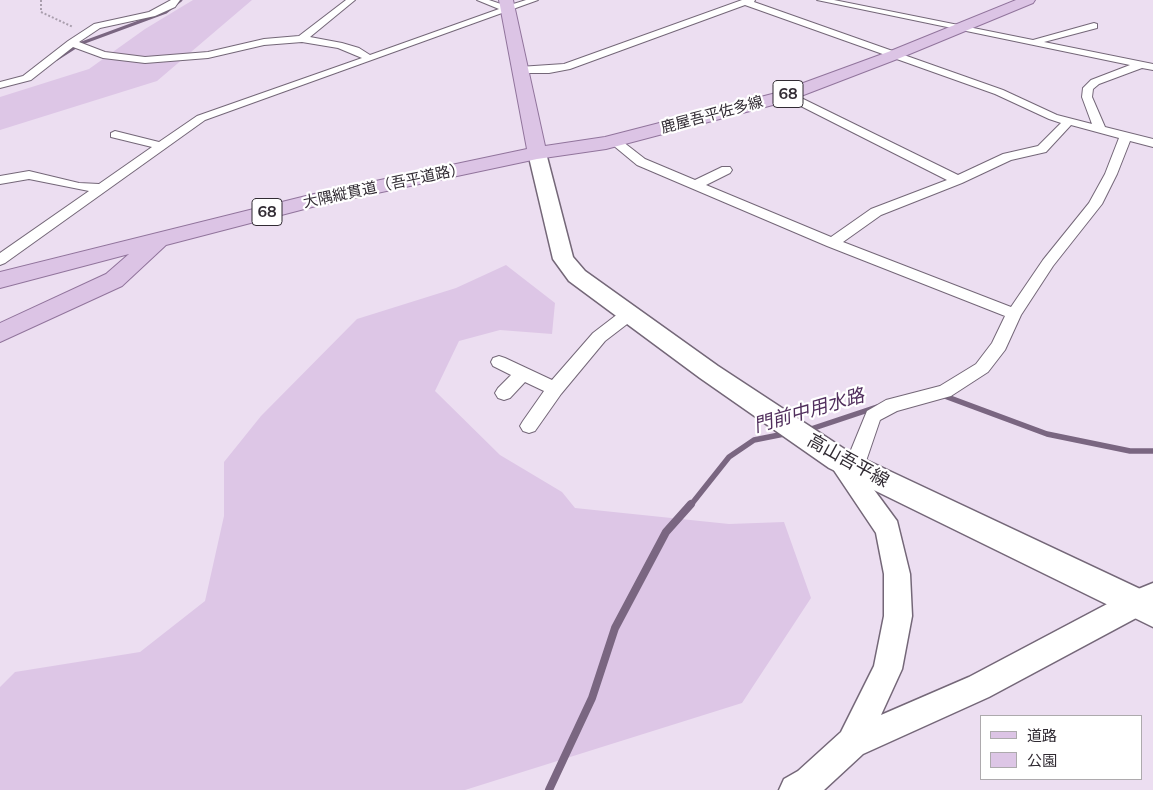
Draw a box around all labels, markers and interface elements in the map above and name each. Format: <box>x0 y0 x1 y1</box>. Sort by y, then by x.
road number: 68 <box>773 80 803 108</box>
street label: 鹿屋吾平佐多線 <box>659 93 765 137</box>
street label: 大隅縦貫道（吾平道路） <box>301 160 467 212</box>
road number: 68 <box>252 198 282 226</box>
water label: 門前中用水路 <box>751 384 867 438</box>
street label: 高山吾平線 <box>803 430 893 492</box>
legend <box>980 715 1143 780</box>
text: 道路 <box>1027 726 1057 745</box>
text: 公園 <box>1027 751 1057 770</box>

